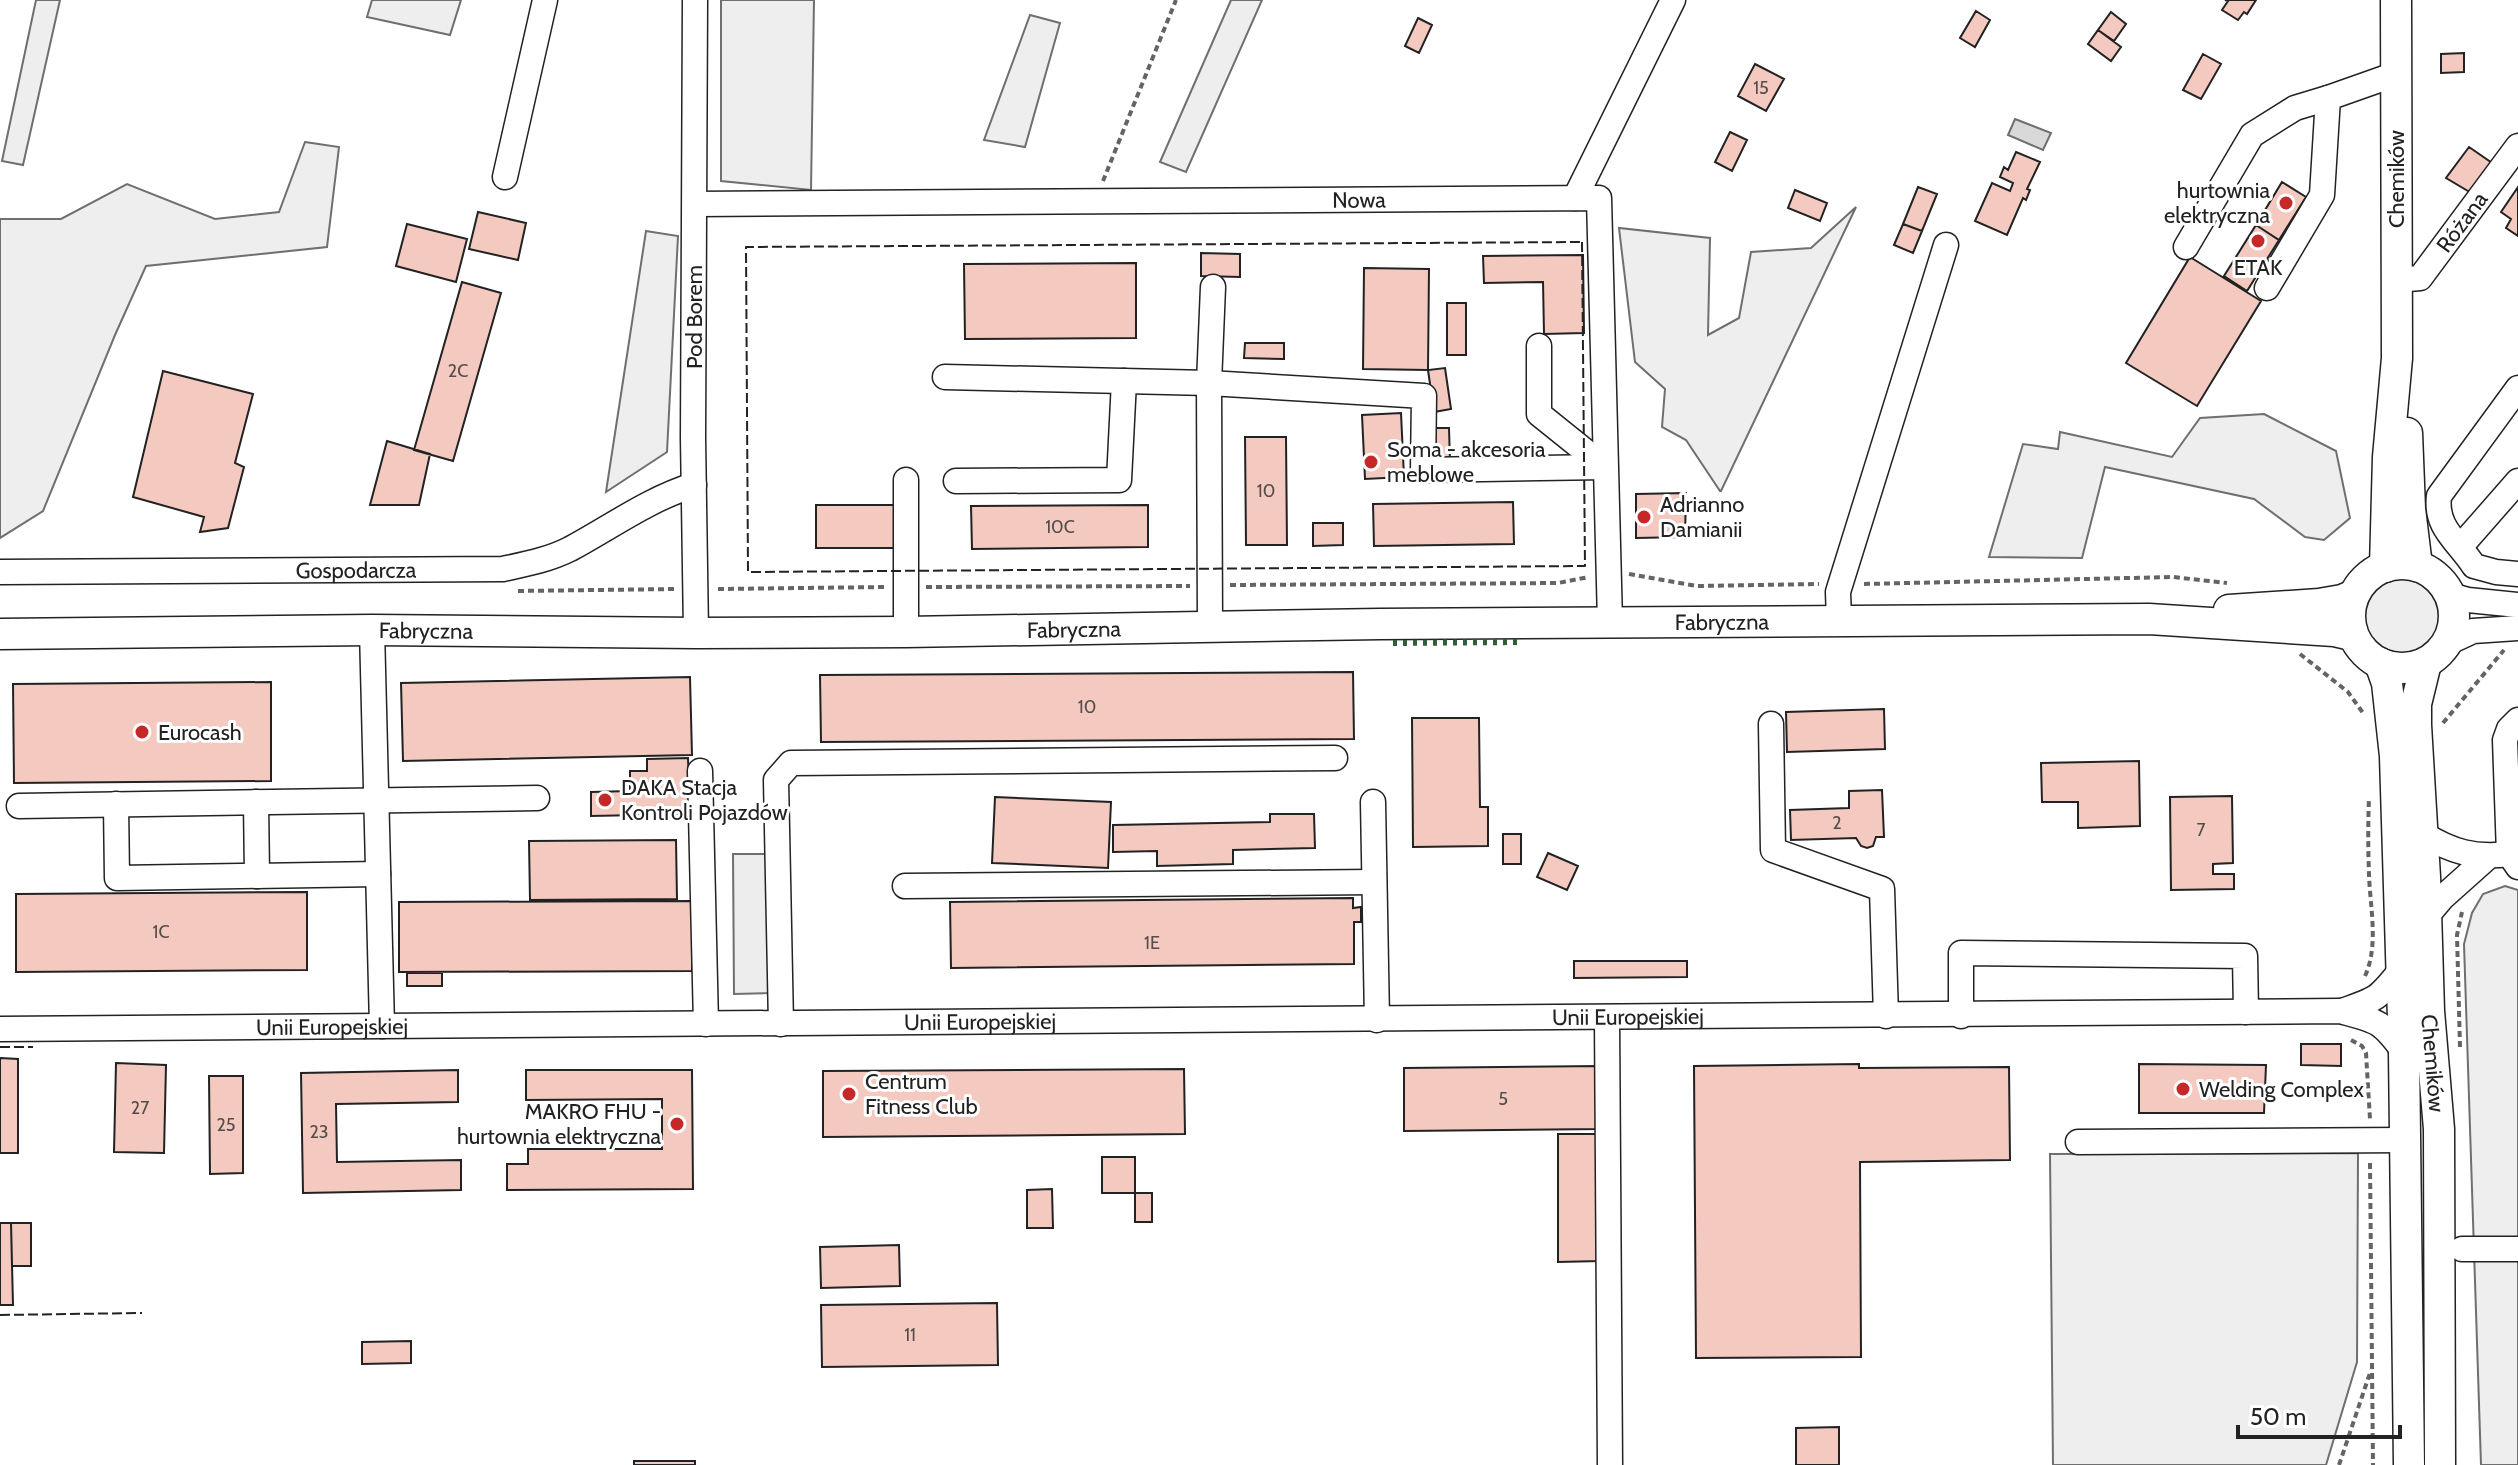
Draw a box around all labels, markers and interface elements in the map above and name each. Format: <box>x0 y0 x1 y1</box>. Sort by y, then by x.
house number: 15 <box>1753 77 1769 99</box>
street label: Chemików <box>2383 130 2410 228</box>
place label: hurtownia elektryczna <box>2164 177 2270 229</box>
street label: Nowa <box>1332 186 1386 213</box>
street label: Różana <box>2430 186 2493 258</box>
marker: hurtownia elektryczna <box>2277 194 2295 212</box>
marker: ETAK <box>2249 232 2267 250</box>
place label: ETAK <box>2234 254 2283 281</box>
street label: Pod Borem <box>681 265 708 369</box>
house number: 2C <box>448 360 468 382</box>
place label: Soma - akcesoria meblowe <box>1387 436 1546 488</box>
marker: Soma - akcesoria meblowe <box>1362 453 1380 471</box>
house number: 10 <box>1257 480 1275 502</box>
place label: Adrianno Damianii <box>1660 491 1744 543</box>
marker: Adrianno Damianii <box>1635 508 1653 526</box>
house number: 10C <box>1045 516 1075 538</box>
street label: Gospodarcza <box>296 556 417 584</box>
street label: Fabryczna <box>1675 608 1769 636</box>
street label: Fabryczna <box>1027 615 1122 643</box>
street label: Fabryczna <box>379 617 474 644</box>
house number: 10 <box>1078 696 1096 718</box>
place label: Eurocash <box>158 719 242 746</box>
marker: Eurocash <box>133 723 151 741</box>
place label: DAKA Stacja Kontroli Pojazdów <box>621 774 788 826</box>
marker: DAKA Stacja Kontroli Pojazdów <box>596 791 614 809</box>
house number: 2 <box>1832 812 1842 834</box>
house number: 7 <box>2196 819 2206 841</box>
house number: 1C <box>153 921 169 943</box>
house number: 1E <box>1144 932 1160 954</box>
street label: Unii Europejskiej <box>1552 1002 1704 1031</box>
street label: Unii Europejskiej <box>904 1007 1056 1036</box>
street label: Unii Europejskiej <box>256 1012 408 1041</box>
street label: Chemików <box>2416 1013 2451 1113</box>
place label: Centrum Fitness Club <box>865 1068 978 1120</box>
place label: Welding Complex <box>2199 1076 2365 1103</box>
marker: Welding Complex <box>2174 1080 2192 1098</box>
marker: Centrum Fitness Club <box>840 1085 858 1103</box>
house number: 5 <box>1498 1088 1508 1110</box>
house number: 27 <box>131 1097 149 1119</box>
place label: MAKRO FHU - hurtownia elektryczna <box>457 1098 661 1150</box>
house number: 25 <box>216 1114 236 1136</box>
marker: MAKRO FHU - hurtownia elektryczna <box>668 1115 686 1133</box>
house number: 23 <box>309 1121 329 1143</box>
house number: 11 <box>904 1324 916 1346</box>
scale bar <box>2238 1389 2400 1439</box>
text: 50 m <box>2250 1402 2306 1431</box>

